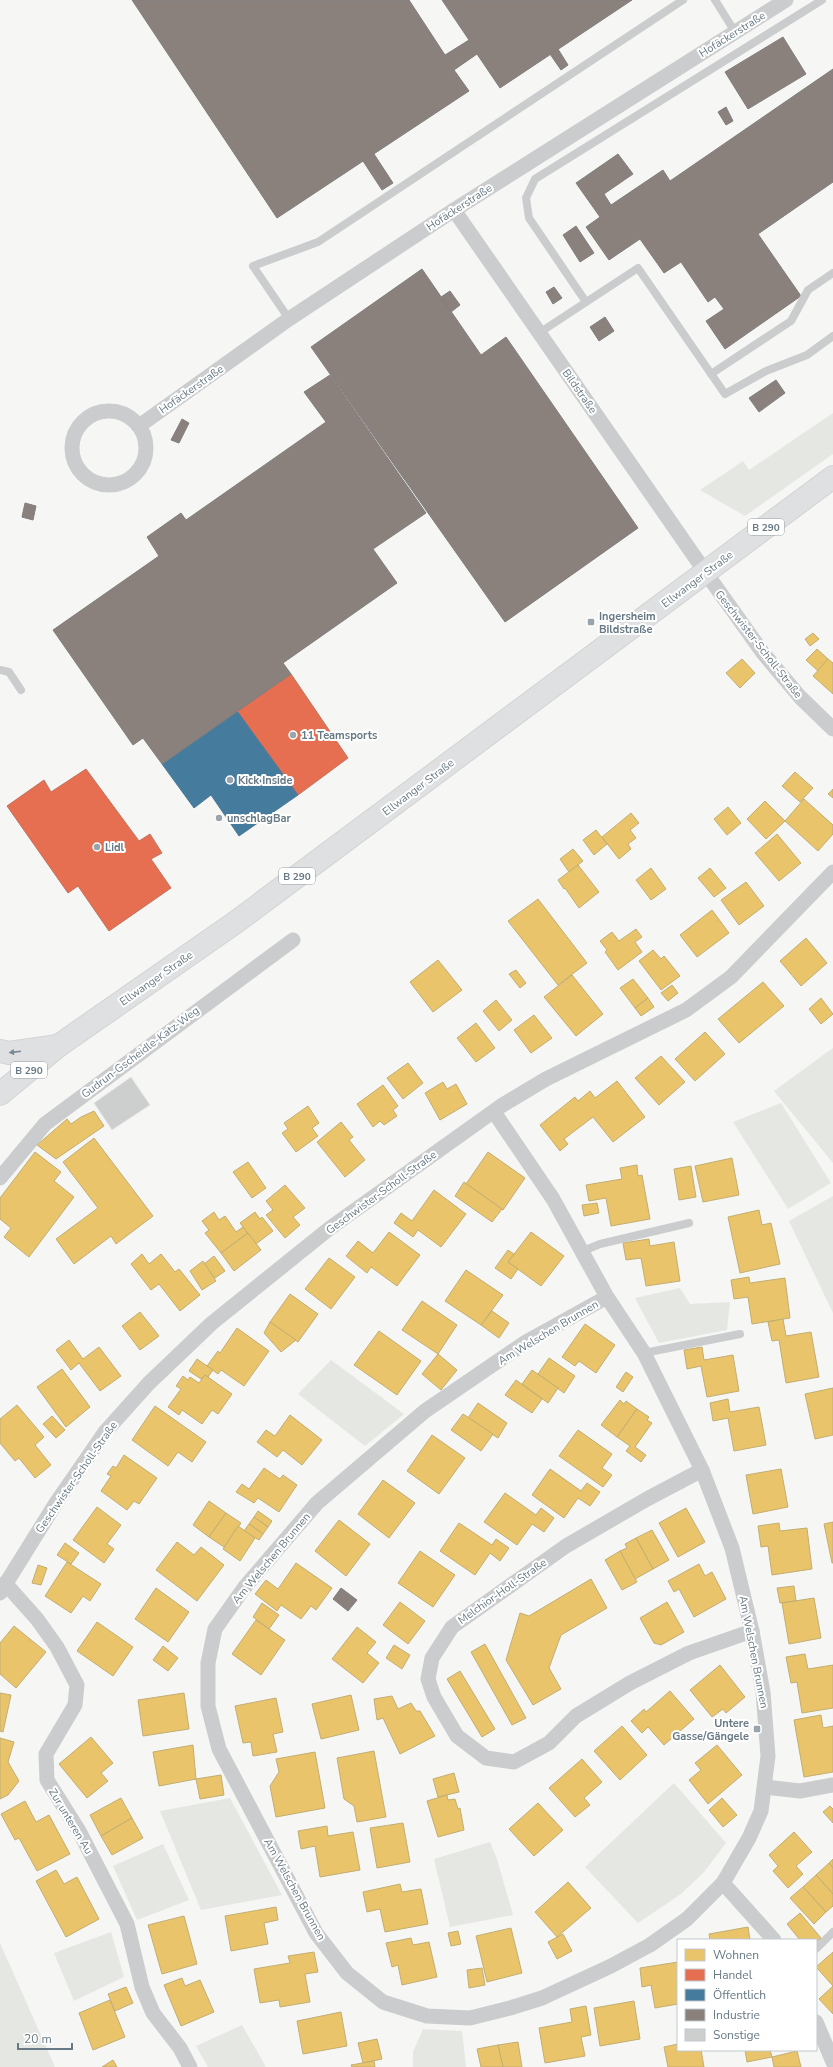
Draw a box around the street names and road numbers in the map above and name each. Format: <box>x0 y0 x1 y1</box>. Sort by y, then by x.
street label: Hofäckerstraße <box>696 8 768 61</box>
street label: Hofäckerstraße <box>424 180 495 234</box>
street label: Hofäckerstraße <box>156 362 227 417</box>
street label: Bildstraße <box>559 366 600 417</box>
road number: B 290 <box>748 519 784 535</box>
street label: Ellwanger Straße <box>658 547 736 611</box>
street label: Geschwister-Scholl-Straße <box>712 587 806 702</box>
street label: Ellwanger Straße <box>379 755 457 819</box>
road number: B 290 <box>279 868 315 884</box>
street label: Ellwanger Straße <box>117 948 196 1009</box>
street label: Gudrun-Gscheidle-Katz-Weg <box>78 1003 202 1102</box>
road number: B 290 <box>11 1062 47 1078</box>
street label: Geschwister-Scholl-Straße <box>323 1147 440 1238</box>
street label: Am Welschen Brunnen <box>495 1297 601 1368</box>
street label: Geschwister-Scholl-Straße <box>32 1418 121 1536</box>
street label: Am Welschen Brunnen <box>229 1510 314 1607</box>
street label: Melchior-Holl-Straße <box>455 1555 550 1628</box>
street label: Am Welschen Brunnen <box>735 1594 772 1710</box>
street label: Zur unteren Au <box>45 1786 96 1857</box>
street label: Am Welschen Brunnen <box>260 1836 329 1943</box>

